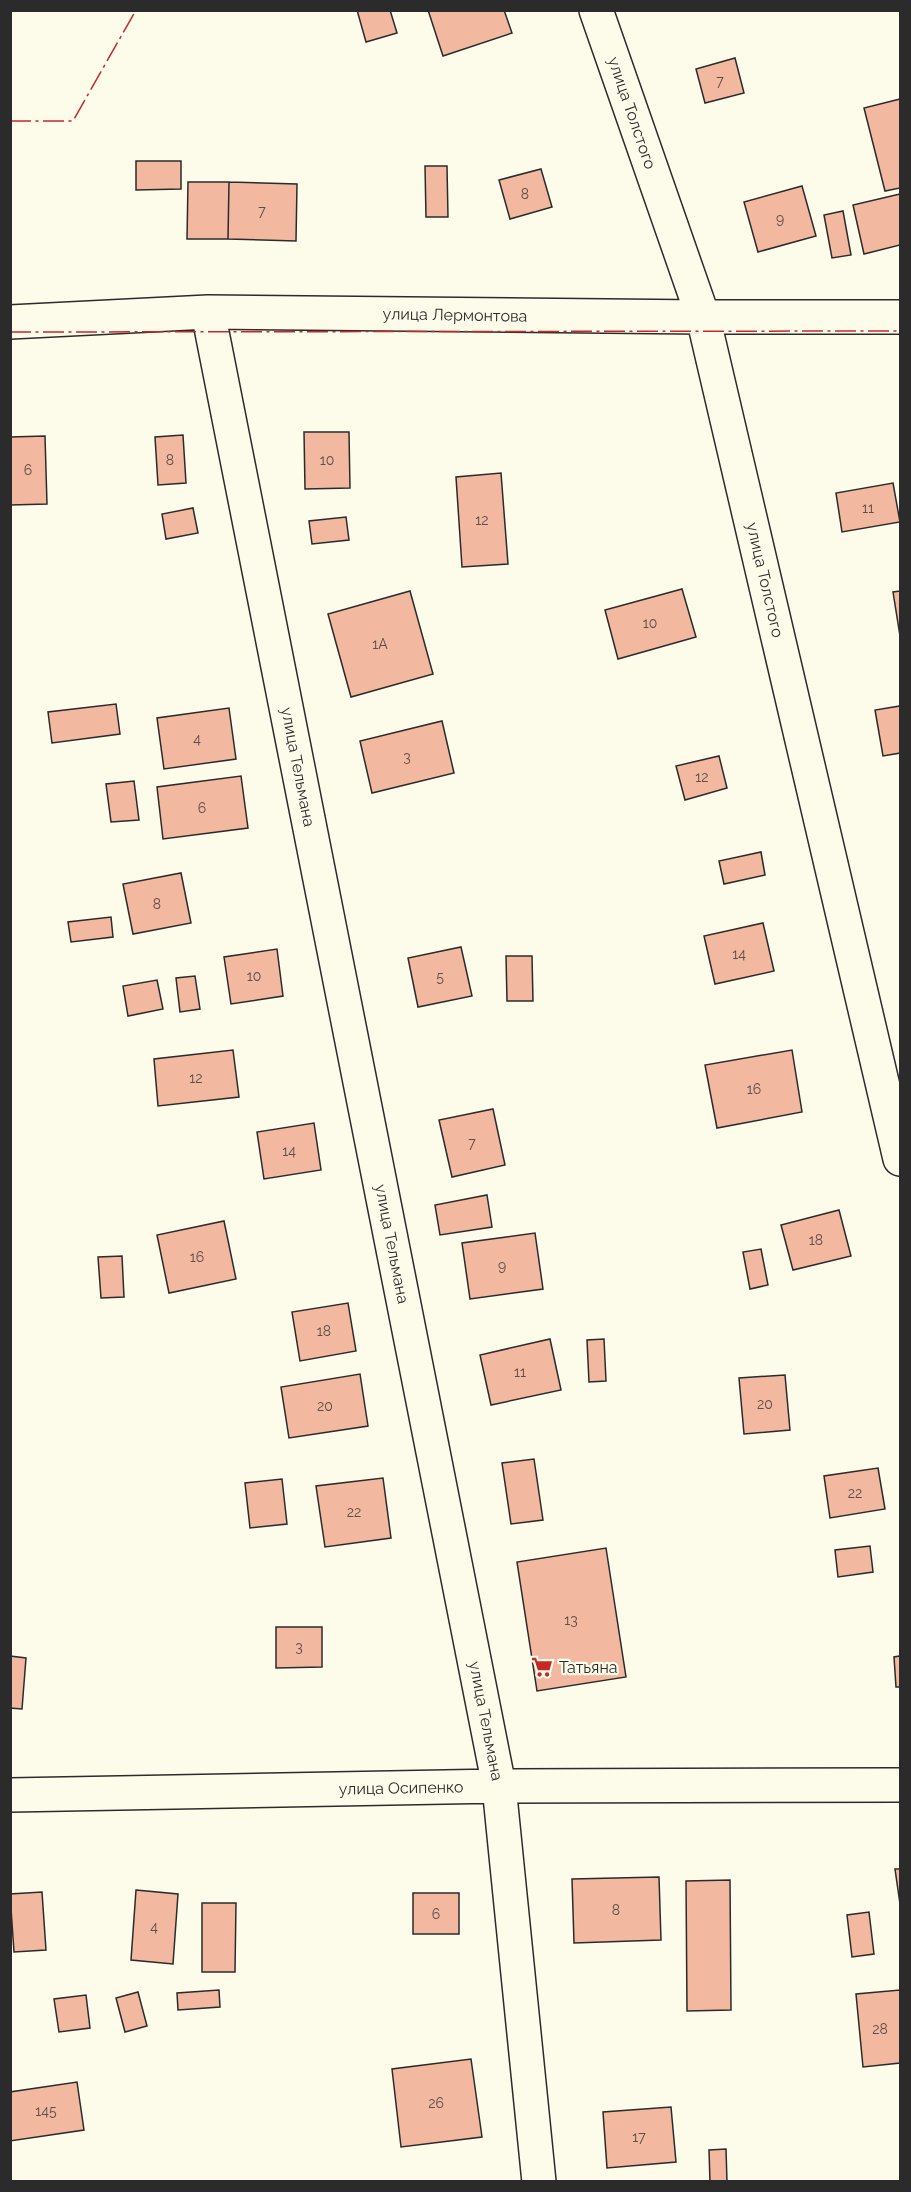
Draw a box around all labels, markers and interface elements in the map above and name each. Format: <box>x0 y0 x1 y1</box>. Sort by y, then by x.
street label: улица Толстого <box>604 54 660 172</box>
house number: 7 <box>716 73 724 89</box>
house number: 8 <box>521 186 529 202</box>
house number: 7 <box>258 203 266 219</box>
house number: 9 <box>776 211 784 227</box>
street label: улица Лермонтова <box>382 304 528 326</box>
house number: 8 <box>166 452 174 468</box>
house number: 10 <box>320 452 334 468</box>
house number: 6 <box>24 462 32 478</box>
house number: 11 <box>862 500 874 516</box>
house number: 12 <box>475 512 489 528</box>
street label: улица Толстого <box>743 521 787 639</box>
house number: 10 <box>643 615 657 631</box>
house number: 1А <box>372 636 388 652</box>
street label: улица Тельмана <box>277 706 319 828</box>
house number: 4 <box>193 731 201 747</box>
house number: 3 <box>403 749 411 765</box>
house number: 12 <box>695 769 709 785</box>
house number: 6 <box>198 800 206 816</box>
house number: 8 <box>153 896 161 912</box>
house number: 14 <box>732 946 746 962</box>
house number: 10 <box>247 968 261 984</box>
house number: 5 <box>436 969 444 985</box>
house number: 12 <box>189 1070 203 1086</box>
house number: 16 <box>747 1081 761 1097</box>
house number: 7 <box>468 1135 476 1151</box>
house number: 14 <box>282 1143 296 1159</box>
street label: улица Тельмана <box>371 1183 413 1305</box>
house number: 18 <box>809 1232 823 1248</box>
house number: 16 <box>190 1249 204 1265</box>
house number: 9 <box>498 1258 506 1274</box>
house number: 18 <box>317 1323 331 1339</box>
house number: 11 <box>514 1364 526 1380</box>
house number: 20 <box>757 1396 773 1412</box>
house number: 20 <box>317 1398 333 1414</box>
house number: 22 <box>848 1485 862 1501</box>
house number: 22 <box>347 1504 361 1520</box>
house number: 13 <box>564 1612 578 1628</box>
house number: 3 <box>295 1639 303 1655</box>
supermarket icon: Татьяна <box>530 1655 554 1679</box>
place label: Татьяна <box>559 1658 617 1677</box>
street label: улица Тельмана <box>465 1660 507 1782</box>
street label: улица Осипенко <box>338 1777 464 1799</box>
house number: 8 <box>612 1902 620 1918</box>
house number: 6 <box>432 1906 440 1922</box>
house number: 4 <box>150 1919 158 1935</box>
house number: 28 <box>872 2021 888 2037</box>
house number: 26 <box>428 2095 444 2111</box>
house number: 145 <box>35 2103 57 2119</box>
house number: 17 <box>632 2129 646 2145</box>

